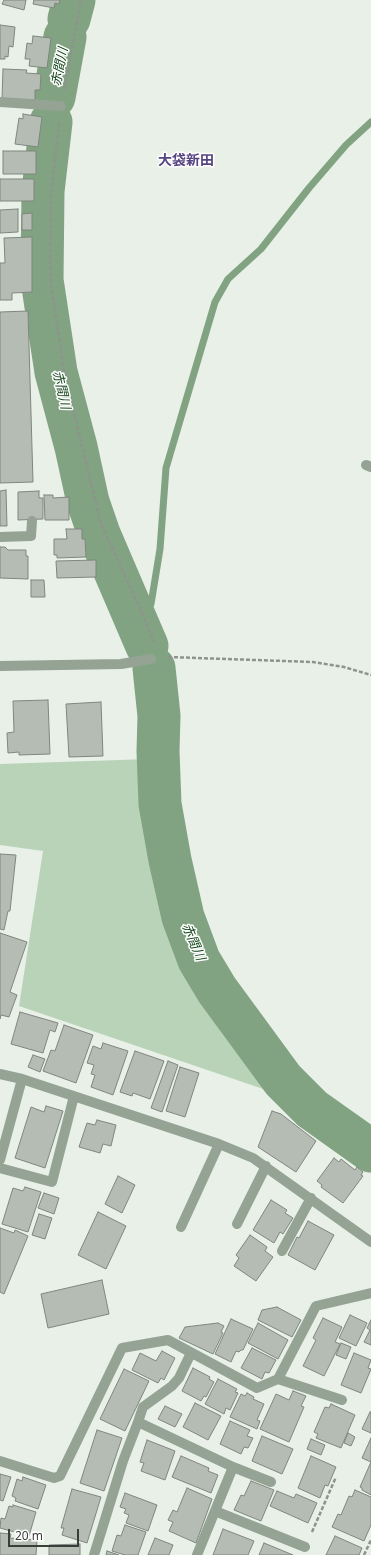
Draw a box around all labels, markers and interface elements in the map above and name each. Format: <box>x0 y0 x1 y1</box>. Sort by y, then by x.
water label: 赤間川 <box>49 46 71 88</box>
district label: 大袋新田 <box>158 153 214 169</box>
water label: 赤間川 <box>49 369 73 411</box>
water label: 赤間川 <box>178 921 208 963</box>
scale bar <box>10 1521 81 1547</box>
text: 20 m <box>15 1527 43 1544</box>

